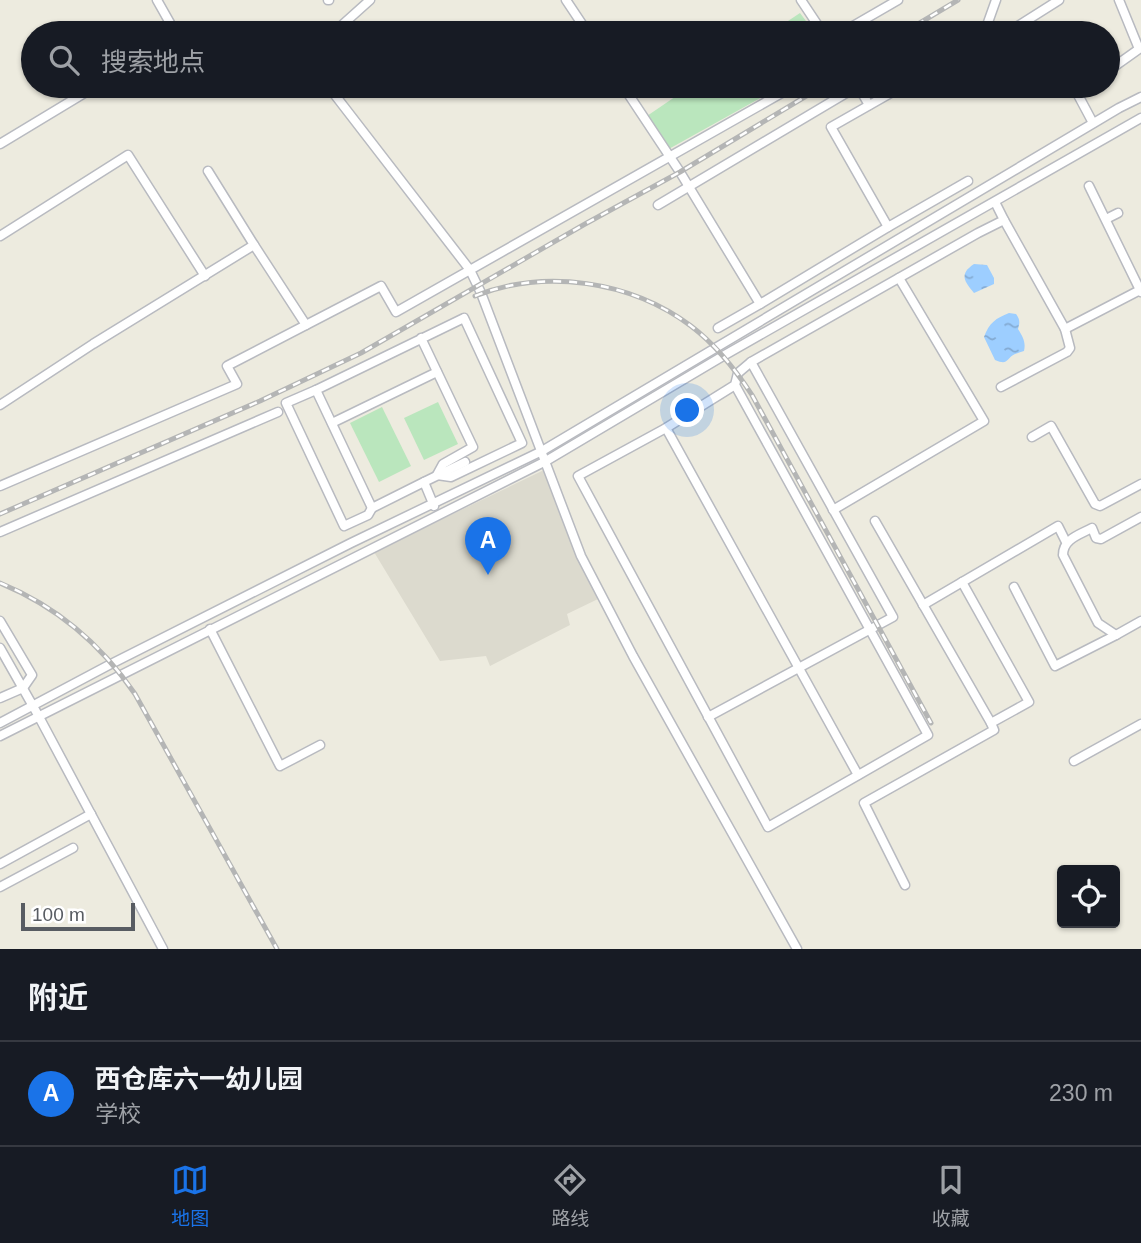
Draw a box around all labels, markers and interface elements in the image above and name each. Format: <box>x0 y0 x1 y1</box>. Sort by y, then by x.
search box <box>21 21 1120 98</box>
icon: search <box>45 41 83 79</box>
text: 搜索地点 <box>101 47 205 77</box>
your location <box>670 393 704 427</box>
pin: A <box>465 517 511 575</box>
map controls <box>1057 865 1120 928</box>
button: locate <box>1057 865 1120 928</box>
scale bar <box>21 900 135 932</box>
text: 100 m <box>32 904 85 925</box>
text: 附近 <box>28 981 88 1014</box>
text: 西仓库六一幼儿园 <box>95 1064 303 1094</box>
text: A <box>43 1080 59 1106</box>
text: 230 m <box>1049 1080 1113 1106</box>
text: 学校 <box>95 1101 141 1127</box>
tab: 地图 <box>171 1161 209 1230</box>
tab: 路线 <box>551 1161 590 1230</box>
tab: 收藏 <box>932 1161 970 1230</box>

